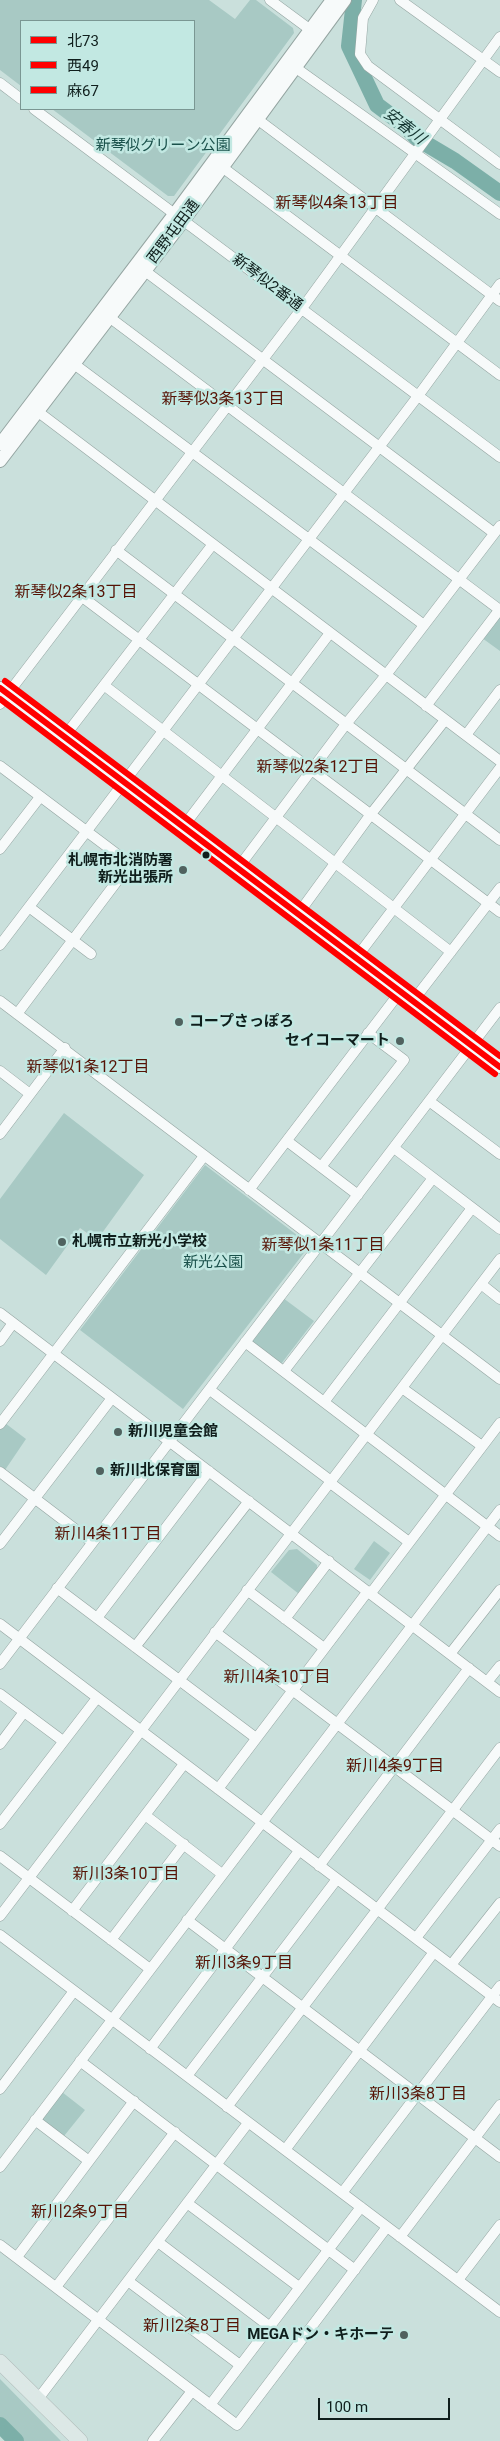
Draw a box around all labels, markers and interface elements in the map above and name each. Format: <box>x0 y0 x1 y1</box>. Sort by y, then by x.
legend <box>20 20 195 110</box>
text: 北73 <box>67 32 99 50</box>
text: 西49 <box>67 57 99 75</box>
text: 麻67 <box>67 82 99 100</box>
water label: 安春川 <box>379 105 429 149</box>
park label: 新琴似グリーン公園 <box>96 137 230 155</box>
district label: 新琴似4条13丁目 <box>276 194 398 214</box>
street label: 西野屯田通 <box>144 197 204 267</box>
street label: 新琴似2番通 <box>228 251 306 315</box>
district label: 新琴似3条13丁目 <box>162 390 284 410</box>
district label: 新琴似2条13丁目 <box>15 583 137 603</box>
district label: 新琴似2条12丁目 <box>257 758 379 778</box>
unlabelled marker <box>201 850 211 860</box>
place label: 札幌市北消防署 新光出張所 <box>68 852 173 887</box>
marker: 札幌市北消防署 新光出張所 <box>177 864 189 876</box>
place label: コープさっぽろ <box>189 1013 294 1031</box>
marker: コープさっぽろ <box>173 1016 185 1028</box>
place label: セイコーマート <box>285 1032 390 1050</box>
marker: セイコーマート <box>394 1035 406 1047</box>
district label: 新琴似1条12丁目 <box>27 1058 149 1078</box>
place label: 札幌市立新光小学校 <box>72 1233 207 1251</box>
marker: 札幌市立新光小学校 <box>56 1236 68 1248</box>
district label: 新琴似1条11丁目 <box>262 1236 384 1256</box>
park label: 新光公園 <box>183 1254 243 1272</box>
place label: 新川児童会館 <box>128 1423 218 1441</box>
marker: 新川児童会館 <box>112 1426 124 1438</box>
place label: 新川北保育園 <box>110 1462 200 1480</box>
marker: 新川北保育園 <box>94 1465 106 1477</box>
district label: 新川4条11丁目 <box>55 1525 161 1545</box>
district label: 新川4条10丁目 <box>224 1668 330 1688</box>
district label: 新川4条9丁目 <box>346 1757 444 1777</box>
district label: 新川3条10丁目 <box>73 1865 179 1885</box>
district label: 新川3条9丁目 <box>195 1954 293 1974</box>
district label: 新川3条8丁目 <box>369 2085 467 2105</box>
district label: 新川2条9丁目 <box>31 2203 129 2223</box>
district label: 新川2条8丁目 <box>143 2317 241 2337</box>
place label: MEGAドン・キホーテ <box>247 2326 394 2344</box>
marker: MEGAドン・キホーテ <box>398 2329 410 2341</box>
scale bar <box>320 2388 452 2420</box>
text: 100 m <box>326 2398 368 2416</box>

